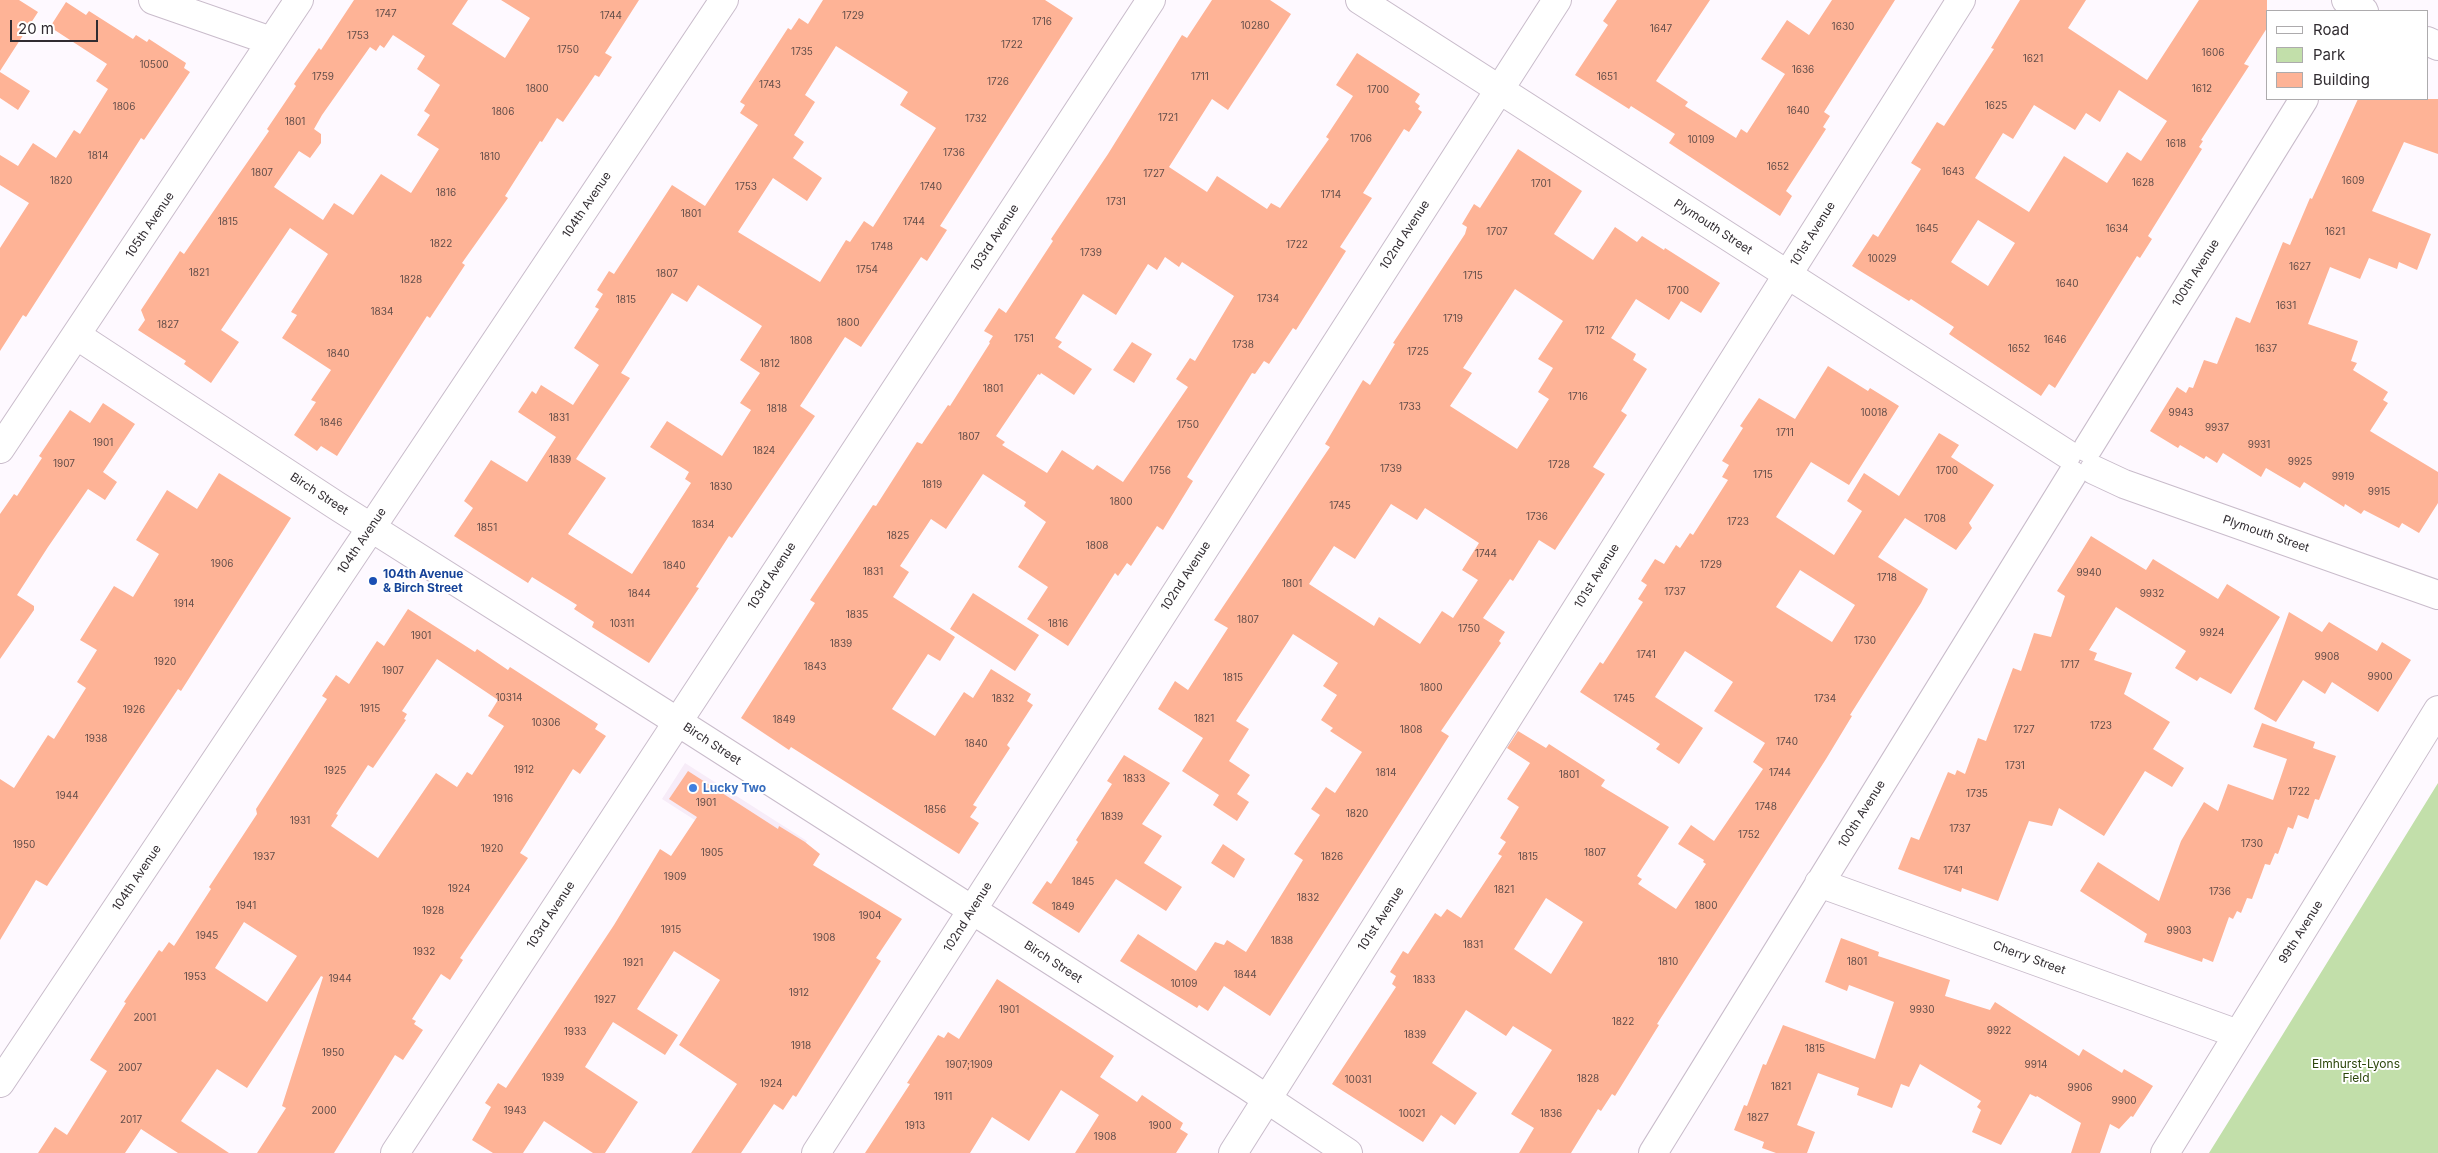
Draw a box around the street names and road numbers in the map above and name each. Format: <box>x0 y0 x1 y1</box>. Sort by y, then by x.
street label: 104th Avenue <box>560 169 614 241</box>
street label: 105th Avenue <box>123 189 177 261</box>
street label: Plymouth Street <box>1671 196 1755 258</box>
street label: 102nd Avenue <box>1377 198 1433 272</box>
street label: 101st Avenue <box>1788 199 1838 269</box>
street label: 103rd Avenue <box>968 202 1022 274</box>
street label: 100th Avenue <box>2170 237 2222 309</box>
street label: Birch Street <box>287 470 351 518</box>
street label: 104th Avenue <box>335 505 389 577</box>
street label: Plymouth Street <box>2221 512 2311 556</box>
street label: 102nd Avenue <box>1158 539 1214 613</box>
street label: 103rd Avenue <box>745 540 799 612</box>
street label: 101st Avenue <box>1572 541 1622 611</box>
street label: Birch Street <box>680 720 744 768</box>
street label: 100th Avenue <box>1836 778 1888 850</box>
street label: 104th Avenue <box>110 842 164 914</box>
street label: 103rd Avenue <box>524 879 578 951</box>
street label: 102nd Avenue <box>941 879 995 955</box>
street label: 101st Avenue <box>1355 884 1407 954</box>
street label: 99th Avenue <box>2276 898 2326 966</box>
street label: Birch Street <box>1021 938 1085 986</box>
street label: Cherry Street <box>1991 938 2067 978</box>

